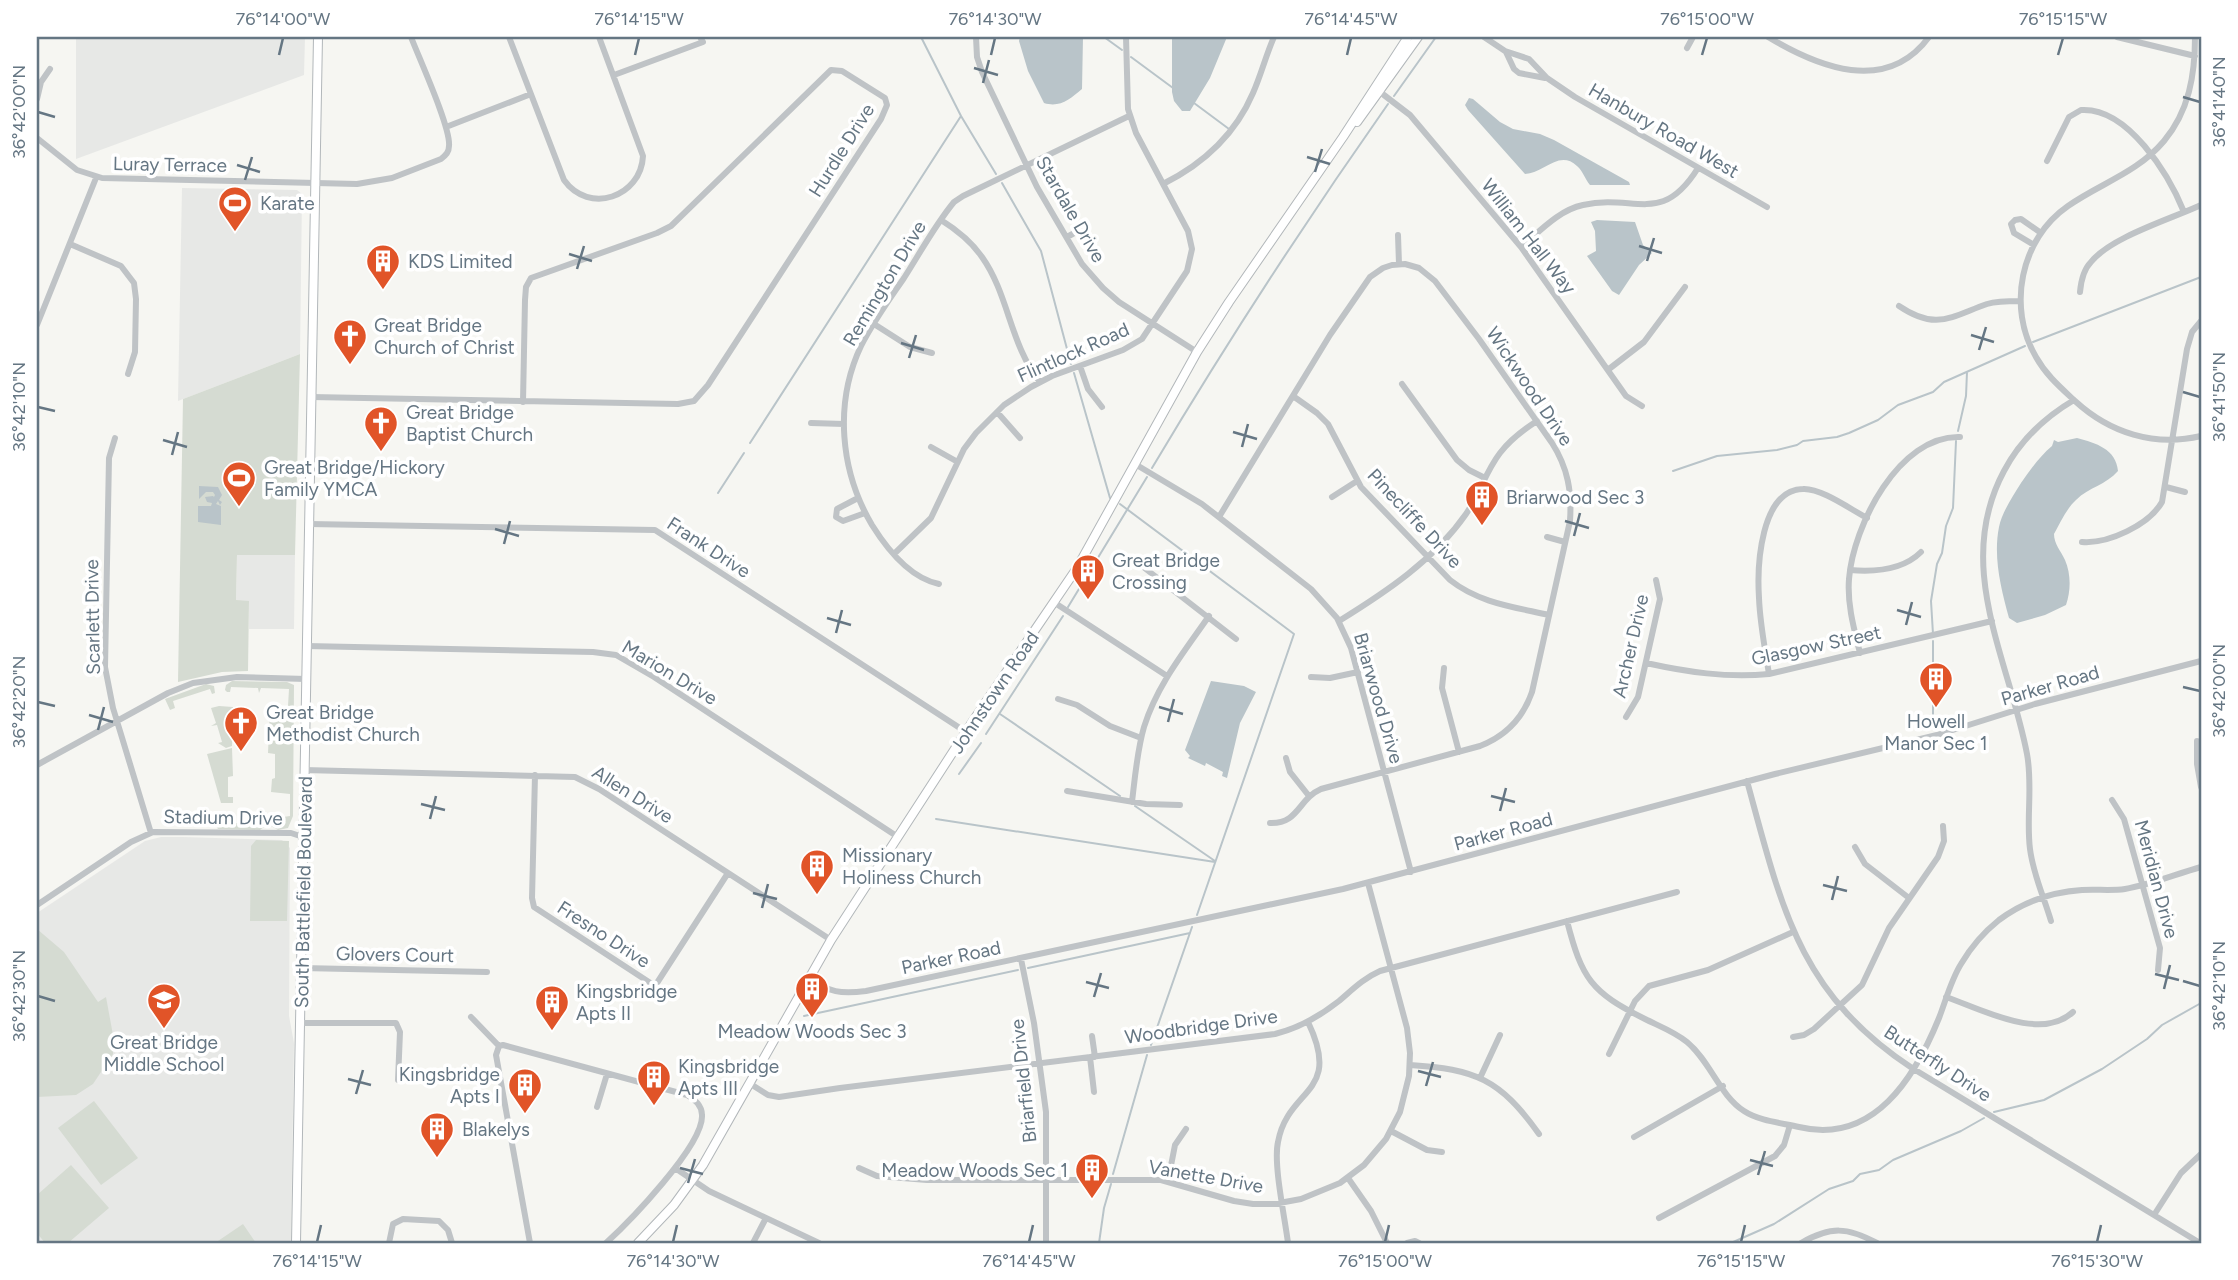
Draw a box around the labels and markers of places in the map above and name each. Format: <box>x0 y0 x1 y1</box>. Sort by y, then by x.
sports icon: Karate <box>216 184 254 233</box>
place label: Karate <box>260 192 315 215</box>
building icon: KDS Limited <box>364 242 402 291</box>
place label: KDS Limited <box>408 250 513 273</box>
place label: Great Bridge Church of Christ <box>374 314 515 359</box>
church icon: Great Bridge Church of Christ <box>331 317 369 366</box>
place label: Great Bridge Baptist Church <box>406 401 533 446</box>
church icon: Great Bridge Baptist Church <box>362 404 400 453</box>
place label: Great Bridge/Hickory Family YMCA <box>264 456 445 501</box>
sports icon: Great Bridge/Hickory Family YMCA <box>220 459 258 508</box>
building icon: Briarwood Sec 3 <box>1463 478 1501 527</box>
place label: Briarwood Sec 3 <box>1506 486 1644 509</box>
place label: Great Bridge Crossing <box>1112 549 1220 594</box>
building icon: Great Bridge Crossing <box>1069 552 1107 601</box>
building icon: Howell Manor Sec 1 <box>1917 660 1955 709</box>
place label: Great Bridge Methodist Church <box>266 701 420 746</box>
church icon: Great Bridge Methodist Church <box>222 704 260 753</box>
place label: Howell Manor Sec 1 <box>1884 710 1988 755</box>
place label: Missionary Holiness Church <box>842 844 981 889</box>
building icon: Missionary Holiness Church <box>798 847 836 896</box>
building icon: Meadow Woods Sec 3 <box>793 970 831 1019</box>
place label: Kingsbridge Apts II <box>576 980 677 1025</box>
school or university icon: Great Bridge Middle School <box>145 981 183 1030</box>
building icon: Kingsbridge Apts II <box>533 983 571 1032</box>
place label: Meadow Woods Sec 3 <box>717 1020 907 1043</box>
place label: Great Bridge Middle School <box>104 1031 224 1076</box>
place label: Kingsbridge Apts III <box>678 1055 779 1100</box>
building icon: Kingsbridge Apts III <box>635 1058 673 1107</box>
place label: Kingsbridge Apts I <box>399 1063 500 1108</box>
building icon: Kingsbridge Apts I <box>506 1066 544 1115</box>
building icon: Blakelys <box>418 1110 456 1159</box>
place label: Blakelys <box>462 1118 530 1141</box>
building icon: Meadow Woods Sec 1 <box>1073 1151 1111 1200</box>
place label: Meadow Woods Sec 1 <box>881 1159 1068 1182</box>

